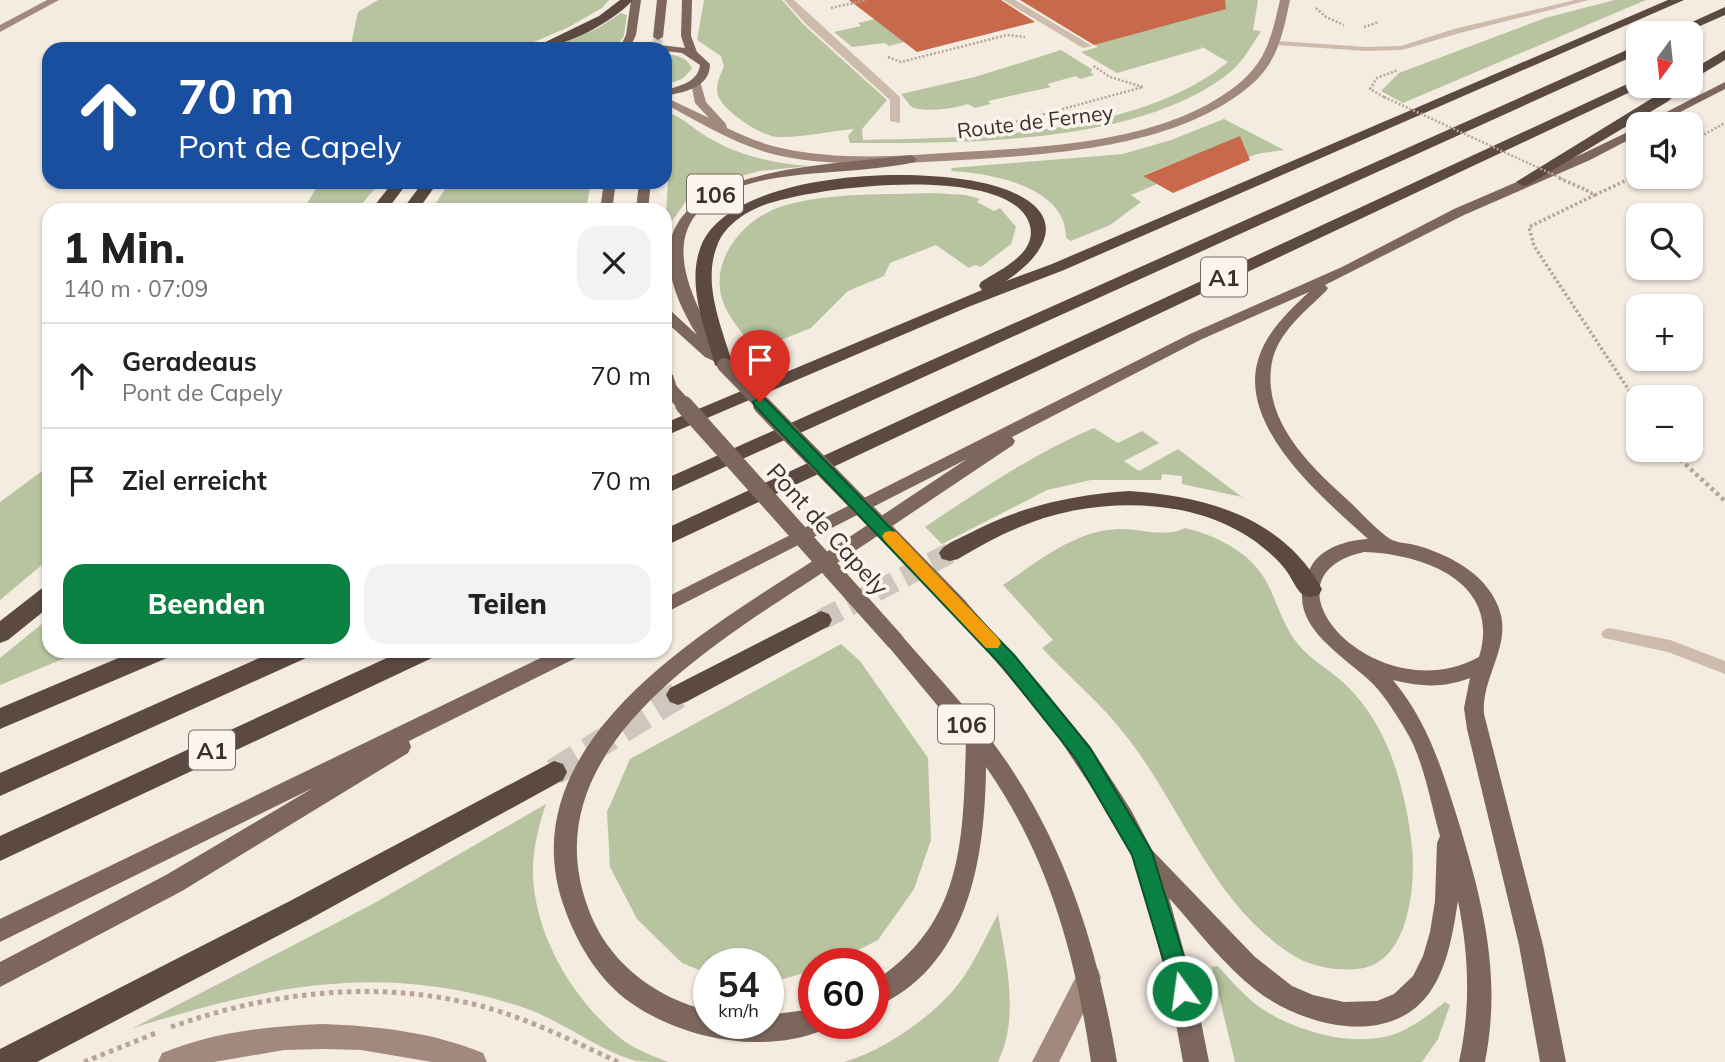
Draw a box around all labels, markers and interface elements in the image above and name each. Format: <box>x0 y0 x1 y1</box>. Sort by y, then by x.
north arrow <box>1626 21 1703 98</box>
map controls <box>1626 21 1703 462</box>
text: 70 m <box>178 65 294 126</box>
icon: ahead <box>63 70 154 161</box>
street label: Route de Ferney <box>955 99 1115 143</box>
button: sound <box>1626 112 1703 189</box>
text: Pont de Capely <box>178 126 401 166</box>
road number: 106 <box>687 174 743 214</box>
button: search <box>1626 203 1703 280</box>
text: 1 Min. <box>63 221 185 274</box>
button: close <box>577 226 651 300</box>
road number: A1 <box>1201 258 1247 296</box>
text: 140 m · 07:09 <box>63 274 208 303</box>
button: + <box>1626 294 1703 371</box>
pin <box>730 330 790 402</box>
icon: arrive <box>741 341 779 379</box>
text: Geradeaus <box>122 345 257 378</box>
icon: ahead <box>63 357 101 395</box>
text: 70 m <box>590 359 651 392</box>
text: Pont de Capely <box>122 378 283 407</box>
button: − <box>1626 385 1703 462</box>
street label: Pont de Capely <box>761 457 895 601</box>
icon: arrive <box>63 462 101 500</box>
text: Ziel erreicht <box>122 464 267 497</box>
text: 70 m <box>590 464 651 497</box>
button: Beenden <box>63 564 350 644</box>
button: Teilen <box>364 564 651 644</box>
road number: 106 <box>938 704 994 744</box>
road number: A1 <box>189 730 235 770</box>
speed limit sign: 60 <box>798 948 889 1039</box>
position arrow <box>1145 954 1219 1028</box>
text: 54 <box>717 962 760 1006</box>
text: km/h <box>718 999 759 1022</box>

